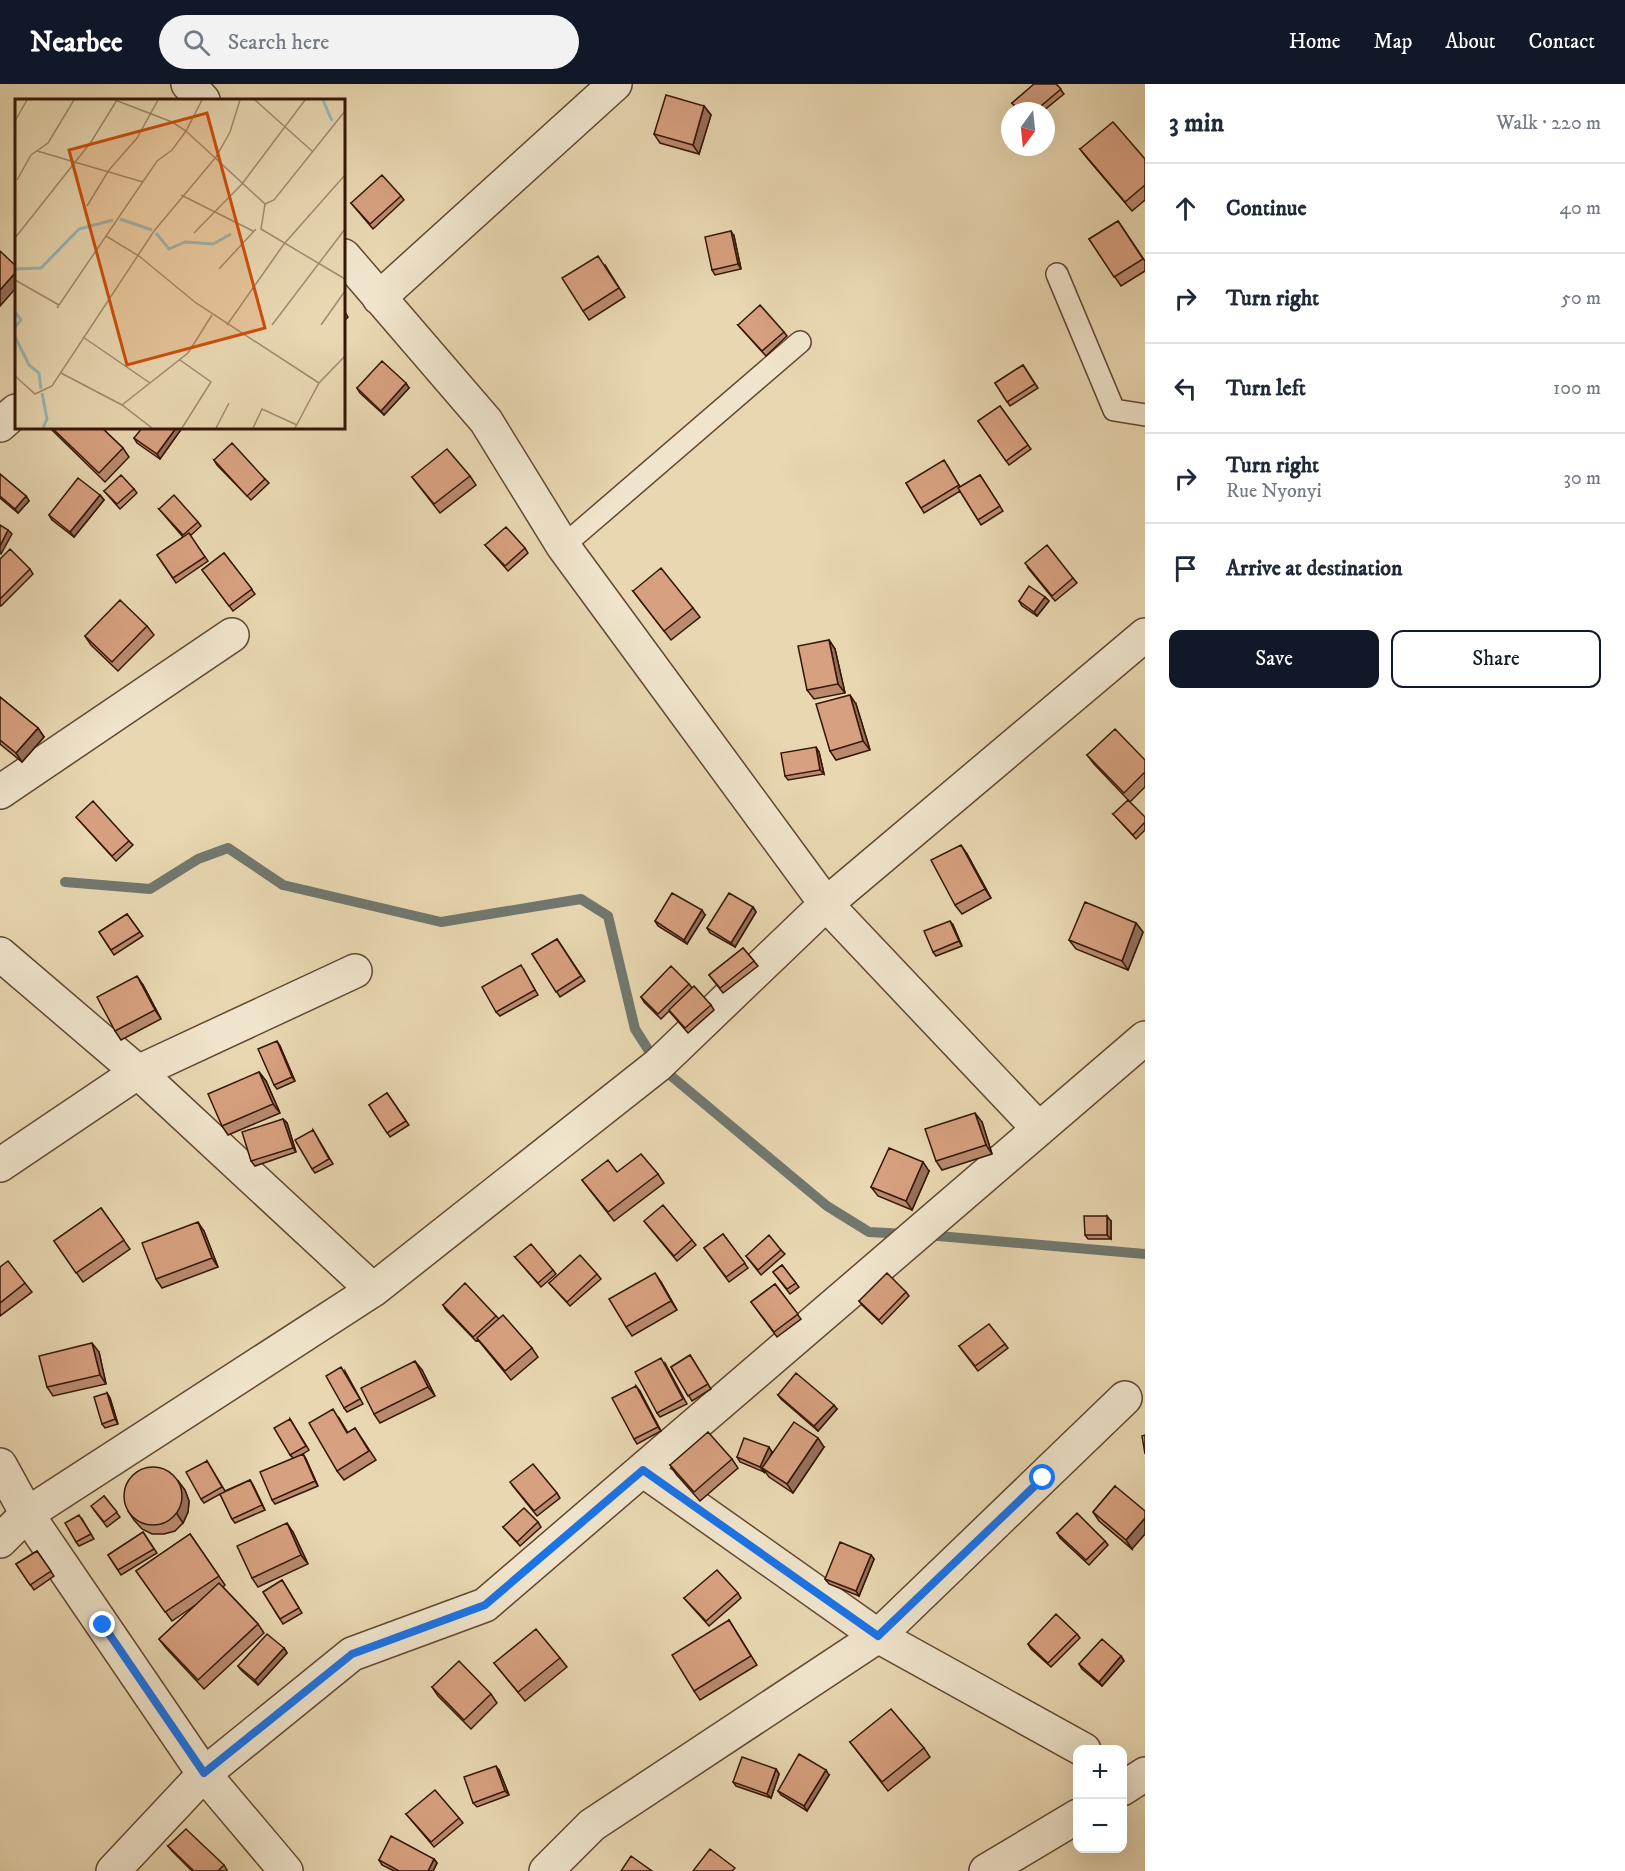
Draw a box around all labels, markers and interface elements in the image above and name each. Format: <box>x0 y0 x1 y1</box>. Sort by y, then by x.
search box <box>159 15 579 69</box>
text: Nearbee <box>30 25 123 60</box>
icon: search <box>180 26 213 59</box>
text: Search here <box>228 29 329 56</box>
text: Home <box>1289 29 1341 55</box>
text: Map <box>1374 29 1412 55</box>
text: About <box>1445 29 1496 55</box>
text: Contact <box>1529 29 1595 55</box>
inset map <box>15 99 345 429</box>
north arrow <box>1001 102 1055 156</box>
text: 3 min <box>1169 107 1224 140</box>
text: Walk · 220 m <box>1496 111 1601 136</box>
icon: ahead <box>1169 192 1202 225</box>
text: Continue <box>1226 195 1307 222</box>
text: 40 m <box>1559 196 1601 221</box>
icon: right <box>1169 282 1202 315</box>
text: Turn right <box>1226 285 1319 312</box>
text: 50 m <box>1561 286 1601 311</box>
icon: left <box>1169 372 1202 405</box>
text: Turn left <box>1226 375 1306 402</box>
text: 100 m <box>1553 376 1601 401</box>
text: Turn right <box>1226 452 1319 479</box>
icon: right <box>1169 462 1202 495</box>
text: 30 m <box>1563 466 1601 491</box>
text: Rue Nyonyi <box>1226 479 1322 504</box>
icon: arrive <box>1169 552 1202 585</box>
text: Arrive at destination <box>1226 555 1403 582</box>
button: Save <box>1169 630 1379 688</box>
button: Share <box>1391 630 1601 688</box>
route start <box>1029 1464 1055 1490</box>
route end <box>89 1611 115 1637</box>
map controls <box>1073 1745 1127 1853</box>
button: + <box>1073 1745 1127 1799</box>
button: − <box>1073 1799 1127 1853</box>

